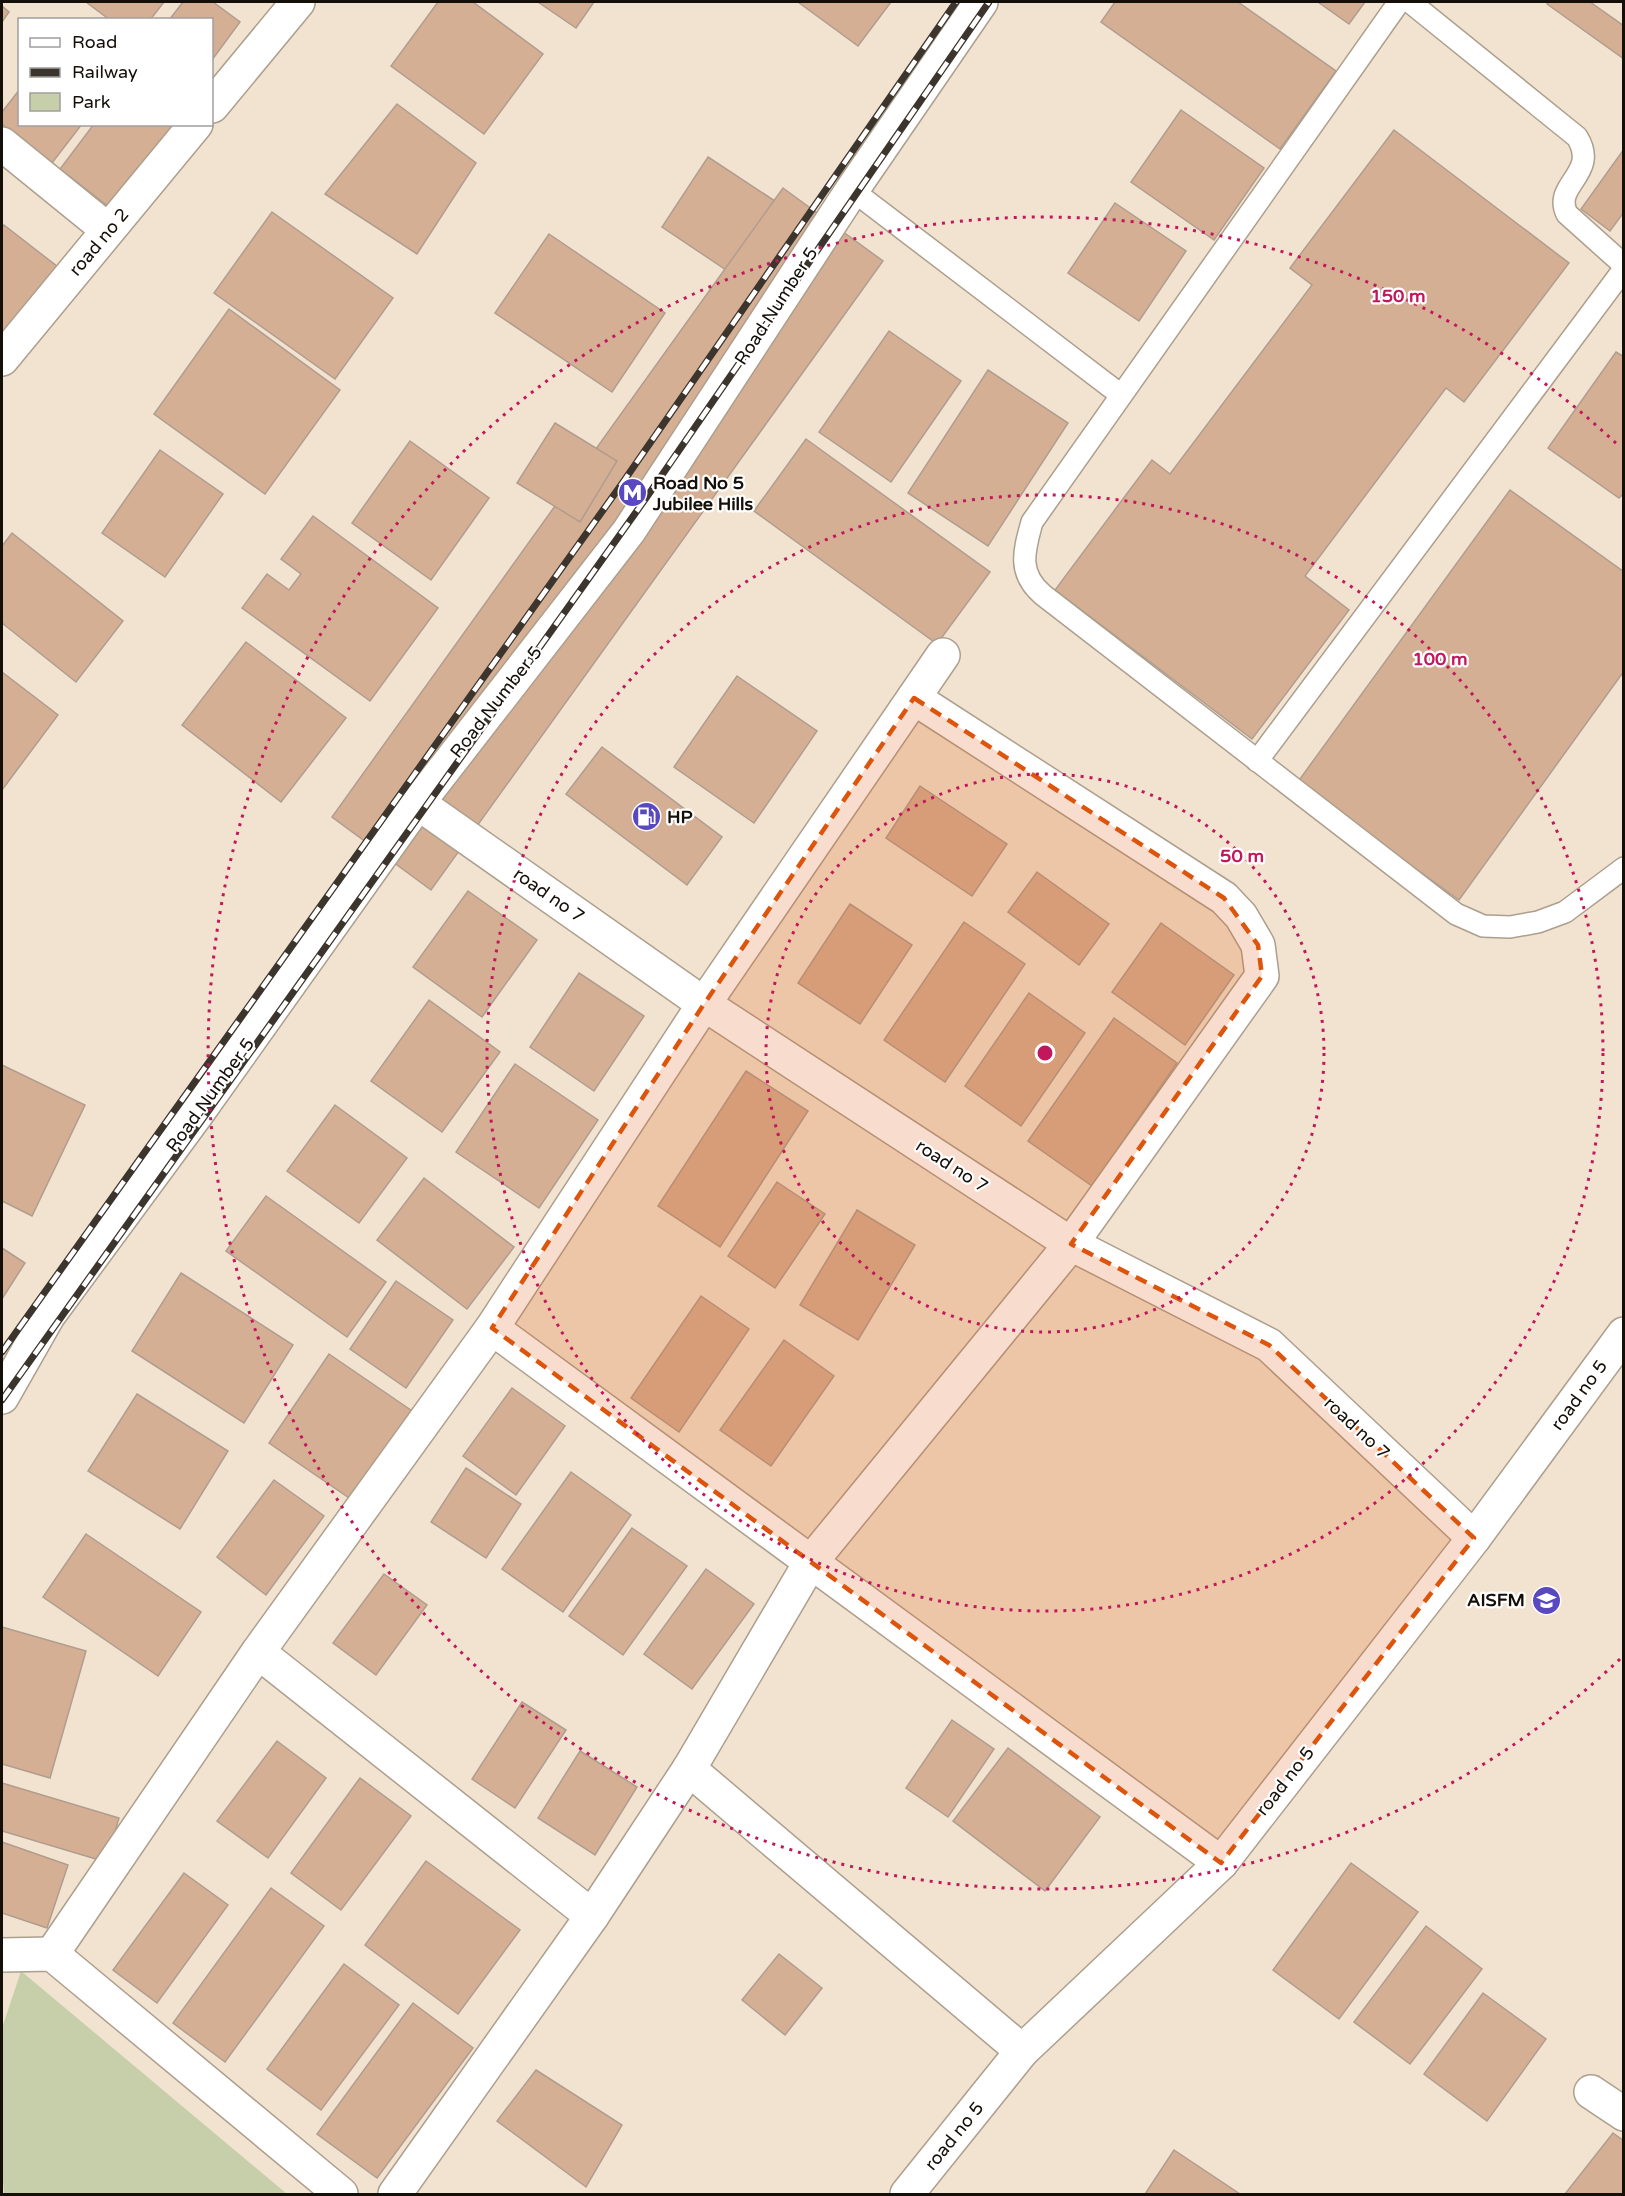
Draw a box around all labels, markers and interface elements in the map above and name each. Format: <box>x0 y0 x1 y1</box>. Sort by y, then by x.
legend <box>18 18 213 126</box>
text: Road <box>72 31 117 53</box>
text: Railway <box>72 61 138 83</box>
text: Park <box>72 91 111 113</box>
street label: road no 2 <box>64 204 134 280</box>
street label: Road Number 5 <box>730 243 822 369</box>
text: 150 m <box>1370 285 1426 307</box>
place label: Road No 5 Jubilee Hills <box>652 472 754 515</box>
metro station icon: Road No 5 Jubilee Hills <box>616 477 648 509</box>
street label: Road Number 5 <box>445 642 547 762</box>
text: 100 m <box>1412 648 1468 670</box>
fuel station icon: HP <box>630 801 662 833</box>
place label: HP <box>667 806 693 828</box>
text: 50 m <box>1220 845 1264 867</box>
street label: road no 7 <box>509 863 589 927</box>
street label: Road Number 5 <box>161 1034 259 1156</box>
centre of rings <box>1035 1043 1055 1063</box>
street label: road no 7 <box>912 1135 992 1197</box>
street label: road no 5 <box>1546 1356 1612 1434</box>
street label: road no 7 <box>1320 1392 1394 1464</box>
school or university icon: AISFM <box>1530 1584 1562 1616</box>
place label: AISFM <box>1467 1589 1525 1611</box>
street label: road no 5 <box>1251 1742 1319 1820</box>
street label: road no 5 <box>920 2097 988 2175</box>

